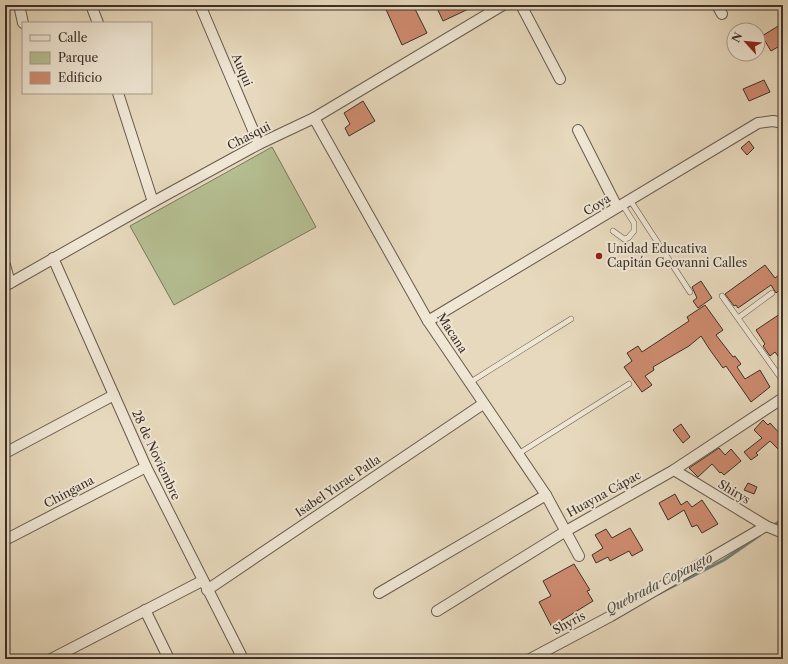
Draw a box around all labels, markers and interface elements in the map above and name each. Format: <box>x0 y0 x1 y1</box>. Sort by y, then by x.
legend <box>22 22 152 94</box>
north arrow <box>726 22 766 62</box>
text: Calle <box>58 30 88 45</box>
text: N <box>729 30 746 45</box>
text: Parque <box>58 50 99 65</box>
street label: Auqui <box>228 50 256 89</box>
text: Edificio <box>58 70 102 85</box>
street label: Chasqui <box>225 118 273 153</box>
street label: Coya <box>580 190 614 219</box>
place label: Unidad Educativa Capitán Geovanni Calles <box>607 241 747 270</box>
marker: Unidad Educativa Capitán Geovanni Calles <box>594 251 604 261</box>
street label: Macana <box>434 310 471 356</box>
street label: 28 de Noviembre <box>129 407 184 503</box>
street label: Isabel Yurac Palla <box>292 451 384 520</box>
street label: Huayna Cápac <box>564 467 644 520</box>
street label: Chingana <box>41 472 97 511</box>
street label: Shirys <box>715 476 753 507</box>
water label: Quebrada Copaugto <box>603 549 715 617</box>
street label: Shyris <box>550 608 588 637</box>

